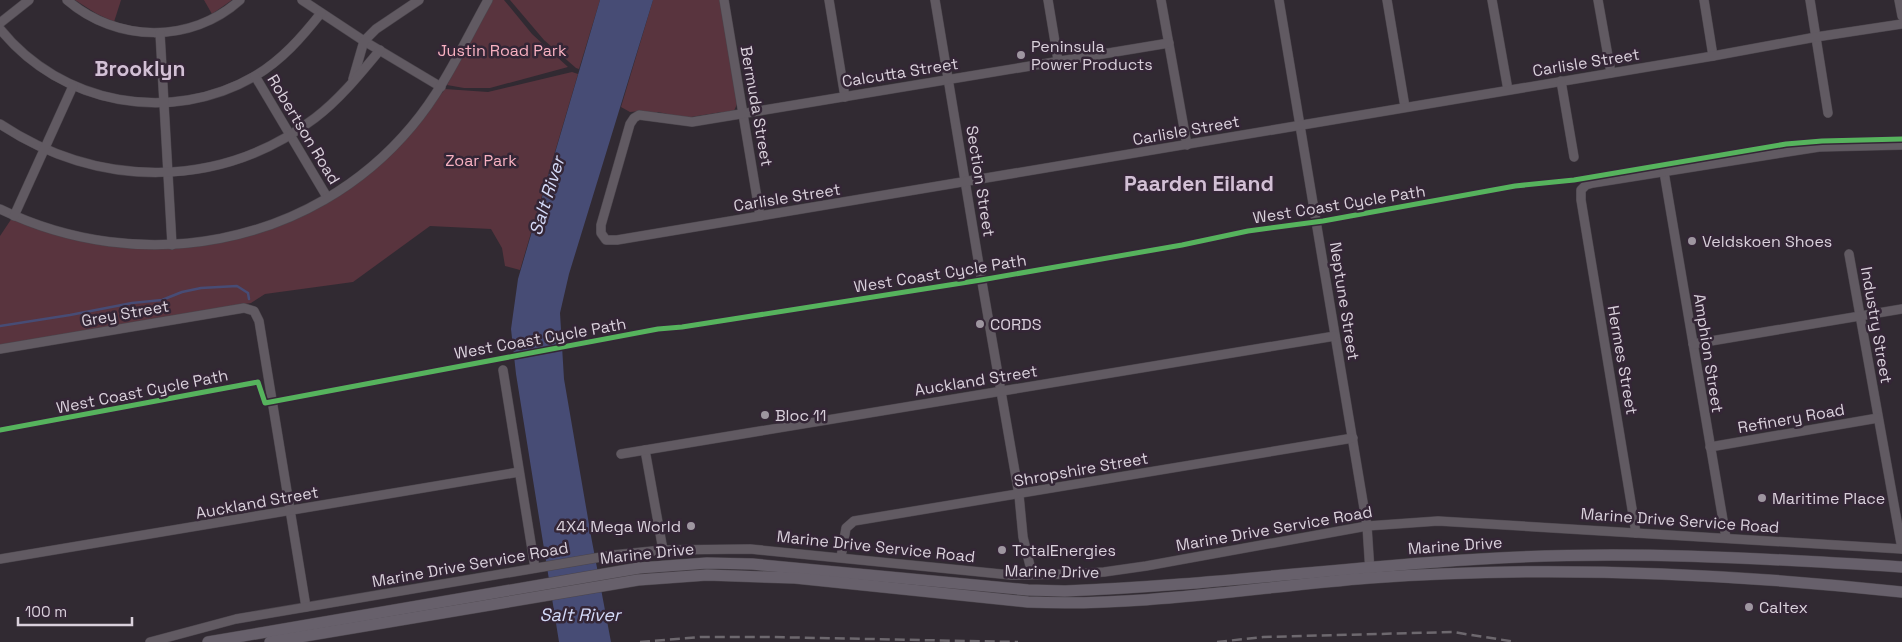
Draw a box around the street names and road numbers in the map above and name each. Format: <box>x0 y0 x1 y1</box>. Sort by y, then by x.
street label: Bermuda Street <box>736 44 777 168</box>
street label: Carlisle Street <box>1531 44 1641 81</box>
street label: Calcutta Street <box>840 53 960 92</box>
street label: Robertson Road <box>262 70 345 188</box>
street label: Carlisle Street <box>1131 111 1241 150</box>
street label: Section Street <box>961 124 1000 238</box>
street label: Carlisle Street <box>732 179 842 216</box>
street label: West Coast Cycle Path <box>1251 180 1427 229</box>
street label: Neptune Street <box>1325 240 1364 362</box>
street label: West Coast Cycle Path <box>852 249 1028 298</box>
street label: Industry Street <box>1856 265 1897 385</box>
street label: Amphion Street <box>1689 292 1728 414</box>
street label: Grey Street <box>80 295 171 332</box>
street label: Hermes Street <box>1603 304 1642 416</box>
street label: West Coast Cycle Path <box>452 313 628 364</box>
street label: Auckland Street <box>913 360 1039 401</box>
street label: West Coast Cycle Path <box>54 365 230 418</box>
street label: Refinery Road <box>1736 399 1846 438</box>
street label: Shropshire Street <box>1012 447 1150 492</box>
street label: Auckland Street <box>194 481 320 524</box>
street label: Marine Drive Service Road <box>1174 501 1374 556</box>
street label: Marine Drive Service Road <box>1580 503 1780 538</box>
street label: Marine Drive Service Road <box>776 526 976 567</box>
street label: Marine Drive <box>1407 532 1503 559</box>
street label: Marine Drive Service Road <box>370 537 570 592</box>
street label: Marine Drive <box>599 538 695 569</box>
street label: Marine Drive <box>1004 560 1100 583</box>

